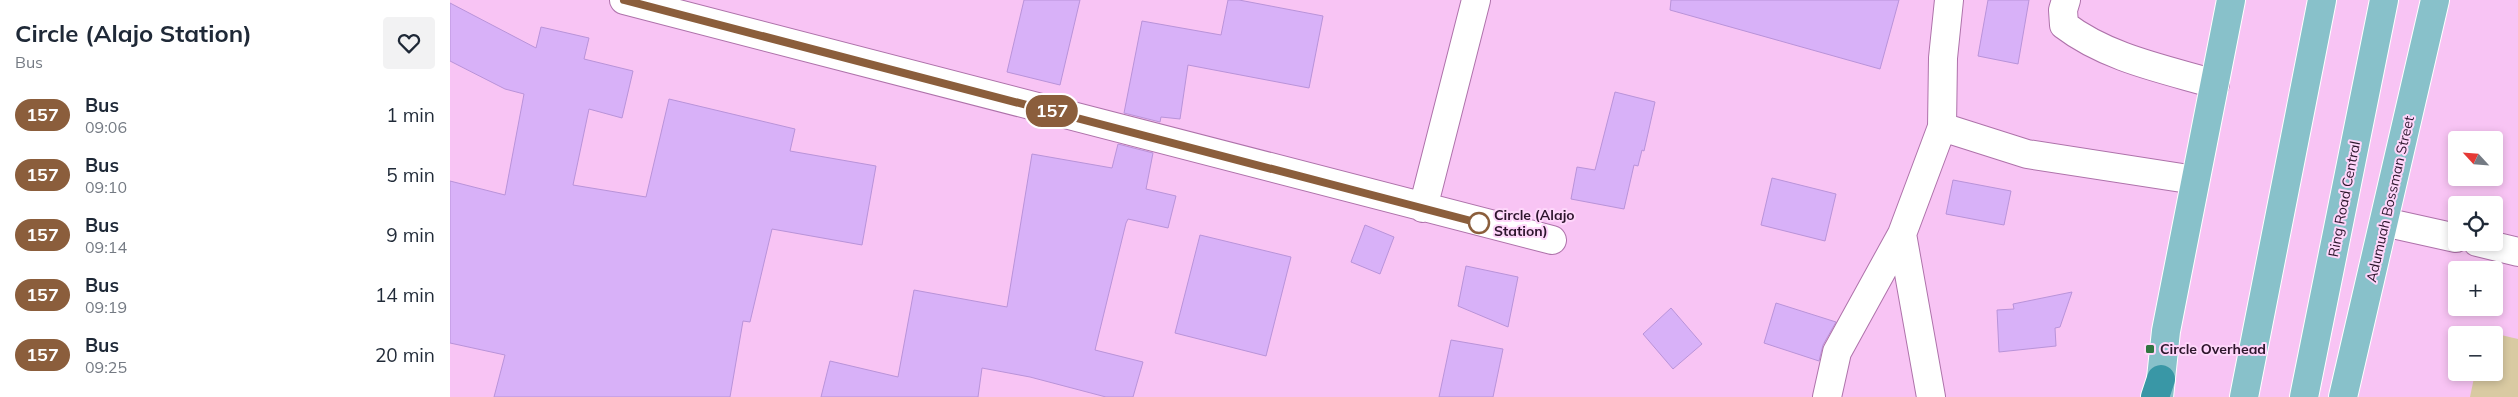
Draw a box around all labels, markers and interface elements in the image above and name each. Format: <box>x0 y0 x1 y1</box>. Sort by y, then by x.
button: heart <box>383 17 435 69</box>
text: Circle (Alajo Station) <box>15 18 252 48</box>
text: Bus <box>15 52 43 72</box>
text: Bus <box>85 93 119 117</box>
line badge: 157 <box>1023 95 1081 127</box>
text: 157 <box>1036 99 1068 122</box>
text: 157 <box>26 103 59 126</box>
text: 1 min <box>386 103 435 127</box>
street label: Adumuah Bossman Street <box>2362 114 2418 284</box>
text: 09:06 <box>85 117 127 137</box>
north arrow <box>2448 131 2502 186</box>
map controls <box>2448 131 2503 381</box>
street label: Ring Road Central <box>2324 139 2364 259</box>
text: Bus <box>85 153 119 177</box>
text: 157 <box>26 163 59 186</box>
text: 5 min <box>386 163 435 187</box>
text: 09:10 <box>85 177 127 197</box>
button: locate <box>2448 196 2503 251</box>
place label: Circle (Alajo Station) <box>1494 206 1575 240</box>
marker: Circle (Alajo Station) <box>1468 212 1490 234</box>
text: Bus <box>85 213 119 237</box>
text: 157 <box>26 223 59 246</box>
text: 9 min <box>386 223 435 247</box>
text: 09:14 <box>85 237 127 257</box>
button: + <box>2448 261 2503 316</box>
text: Bus <box>85 273 119 297</box>
text: 157 <box>26 283 59 306</box>
text: 14 min <box>375 283 435 307</box>
text: 09:19 <box>85 297 127 317</box>
button: − <box>2448 326 2503 381</box>
text: Bus <box>85 333 119 357</box>
place label: Circle Overhead <box>2160 340 2266 358</box>
text: 157 <box>26 343 59 366</box>
text: 20 min <box>375 343 435 367</box>
marker: Circle Overhead <box>2144 343 2156 355</box>
text: 09:25 <box>85 357 127 377</box>

